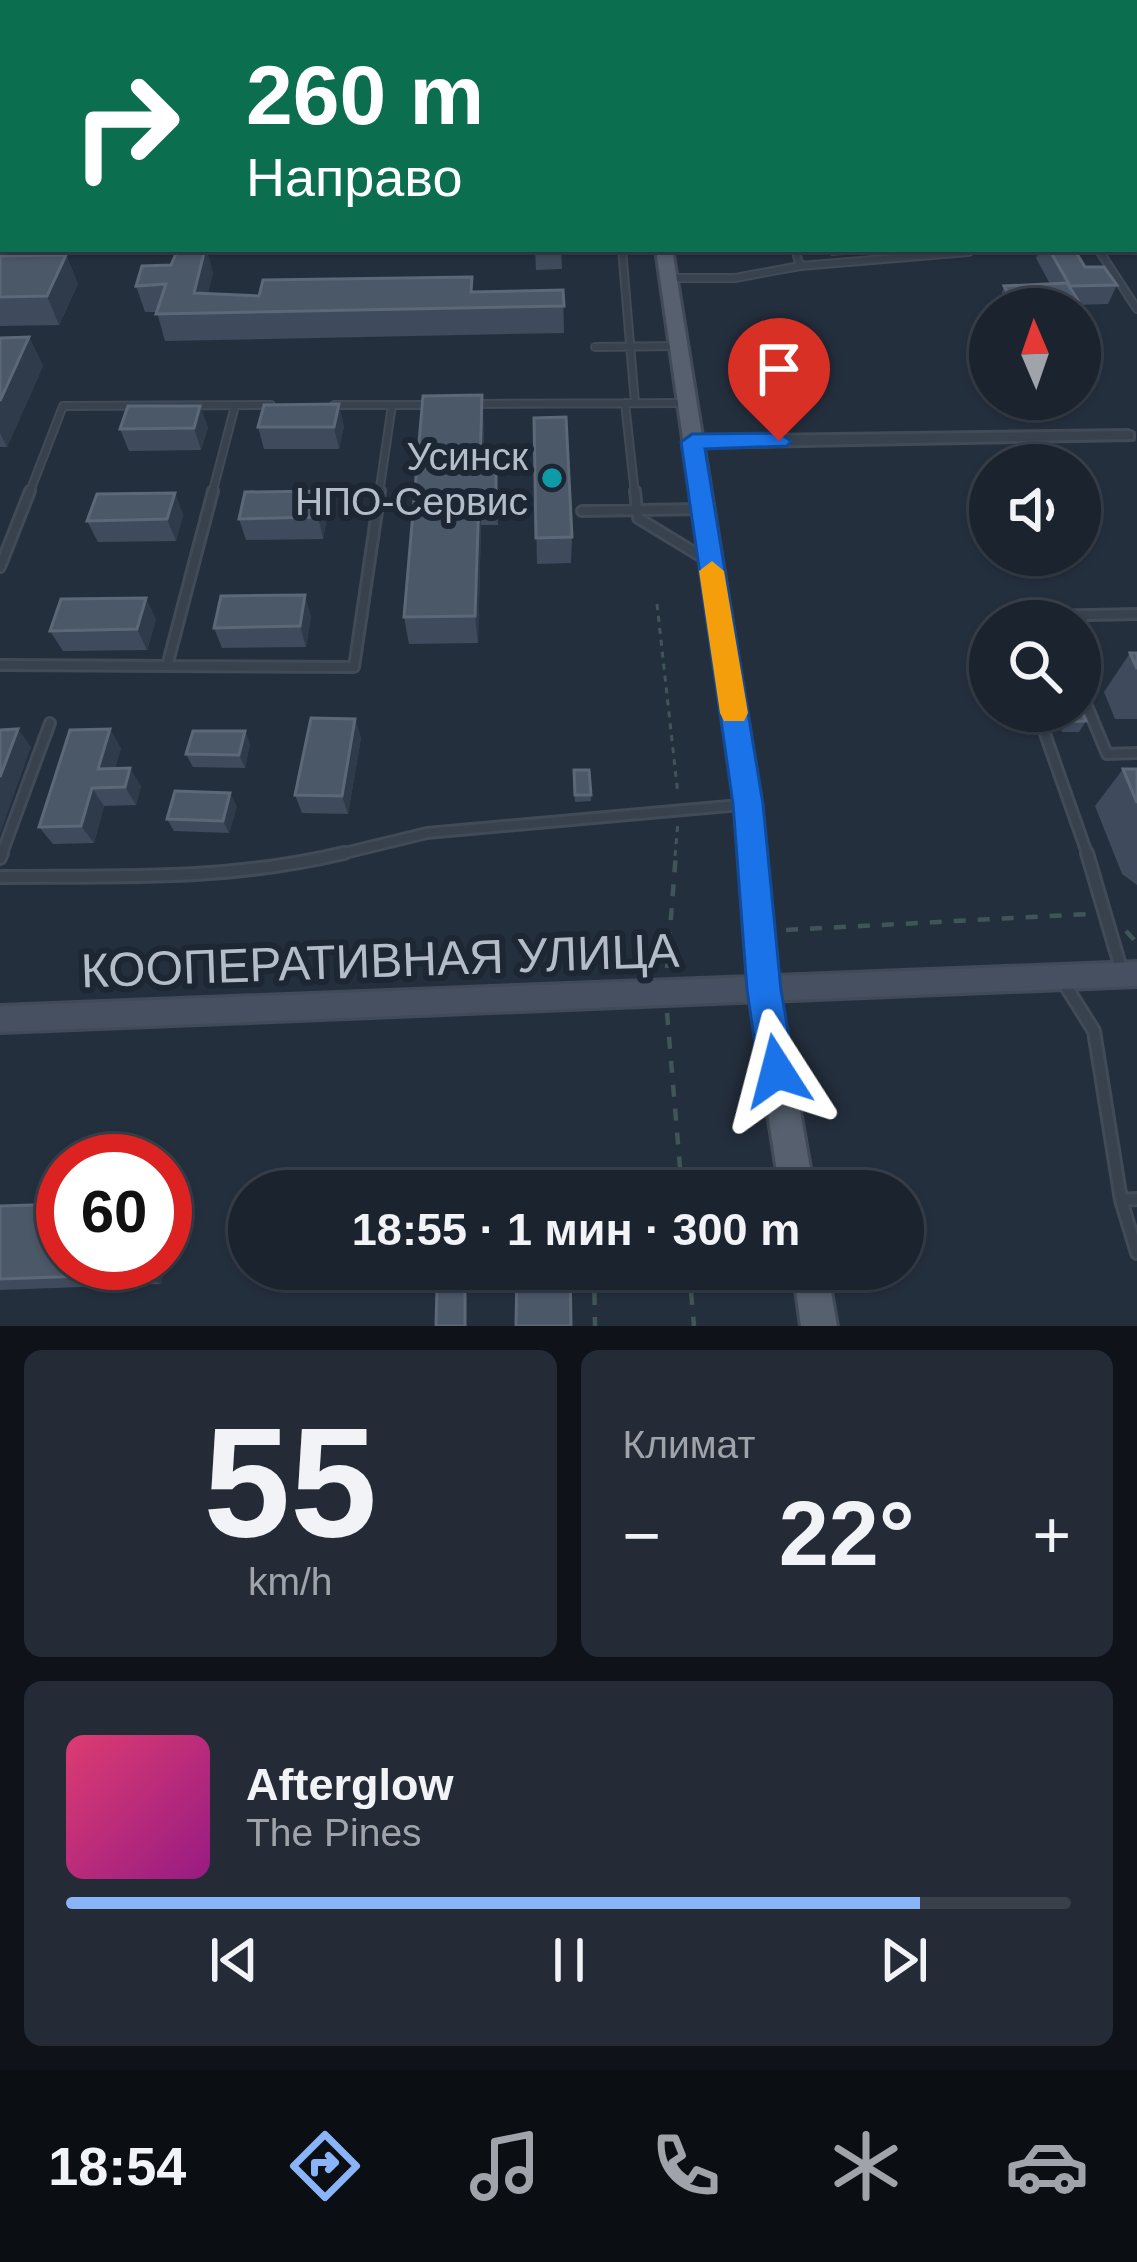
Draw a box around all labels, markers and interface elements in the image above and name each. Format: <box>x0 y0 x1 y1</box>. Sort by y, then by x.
icon: right <box>48 48 204 204</box>
text: 260 m <box>246 48 484 142</box>
text: Направо <box>246 147 462 207</box>
north arrow <box>969 288 1101 420</box>
map controls <box>969 288 1101 732</box>
pin <box>728 318 830 441</box>
icon: arrive <box>746 336 812 402</box>
place label: Усинск НПО-Сервис <box>295 435 529 523</box>
button: sound <box>969 444 1101 576</box>
marker: Усинск НПО-Сервис <box>539 465 565 491</box>
button: search <box>969 600 1101 732</box>
street label: КООПЕРАТИВНАЯ УЛИЦА <box>80 924 680 997</box>
position arrow <box>714 1008 840 1134</box>
speed limit sign: 60 <box>36 1134 192 1290</box>
text: 18:55 · 1 мин · 300 m <box>352 1204 800 1255</box>
text: 55 <box>203 1395 377 1569</box>
text: Климат <box>623 1423 755 1466</box>
text: 22° <box>779 1484 915 1584</box>
text: − <box>623 1498 661 1572</box>
text: + <box>1032 1498 1071 1572</box>
text: km/h <box>248 1560 333 1603</box>
text: Afterglow <box>246 1759 454 1810</box>
text: The Pines <box>246 1811 422 1854</box>
icon: previous <box>201 1927 267 1993</box>
icon: pause <box>536 1927 602 1993</box>
icon: next <box>871 1927 937 1993</box>
icon: directions <box>283 2124 367 2208</box>
icon: music <box>463 2124 547 2208</box>
icon: phone <box>644 2124 728 2208</box>
icon: climate <box>824 2124 908 2208</box>
icon: car <box>1005 2124 1089 2208</box>
text: 18:54 <box>48 2136 186 2196</box>

